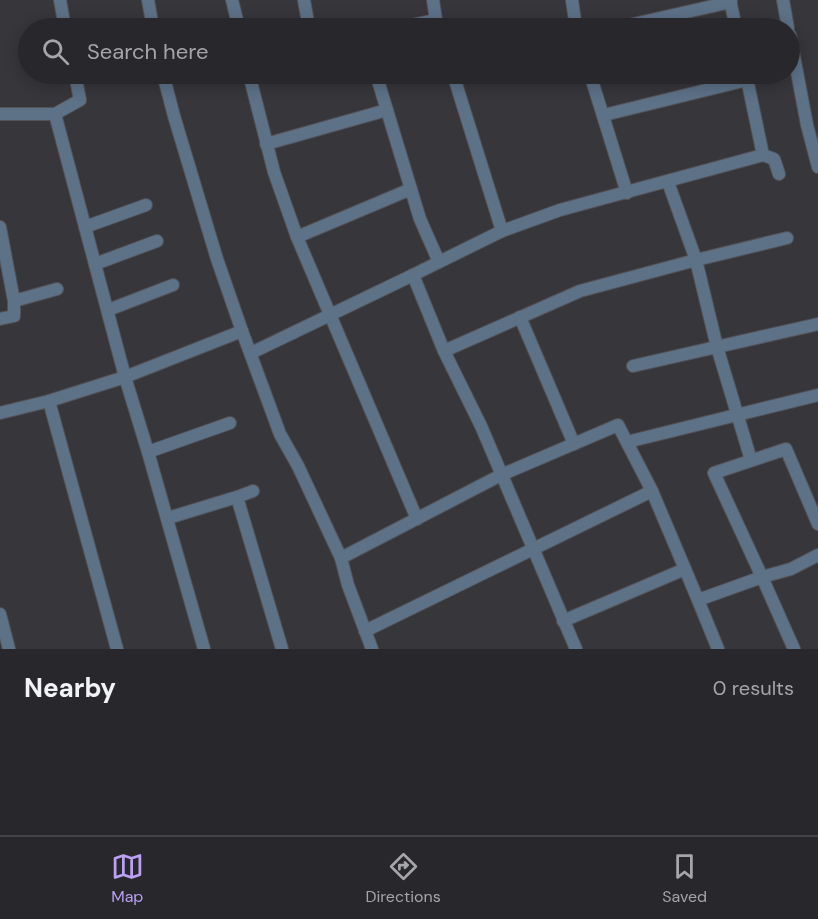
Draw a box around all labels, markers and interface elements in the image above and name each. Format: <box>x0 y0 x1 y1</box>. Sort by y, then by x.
search box <box>18 18 800 84</box>
icon: search <box>39 35 72 68</box>
text: Search here <box>87 37 208 66</box>
text: Nearby <box>24 671 116 705</box>
text: 0 results <box>713 675 794 701</box>
tab: Map <box>111 850 144 907</box>
tab: Directions <box>365 850 441 907</box>
tab: Saved <box>662 850 707 907</box>

